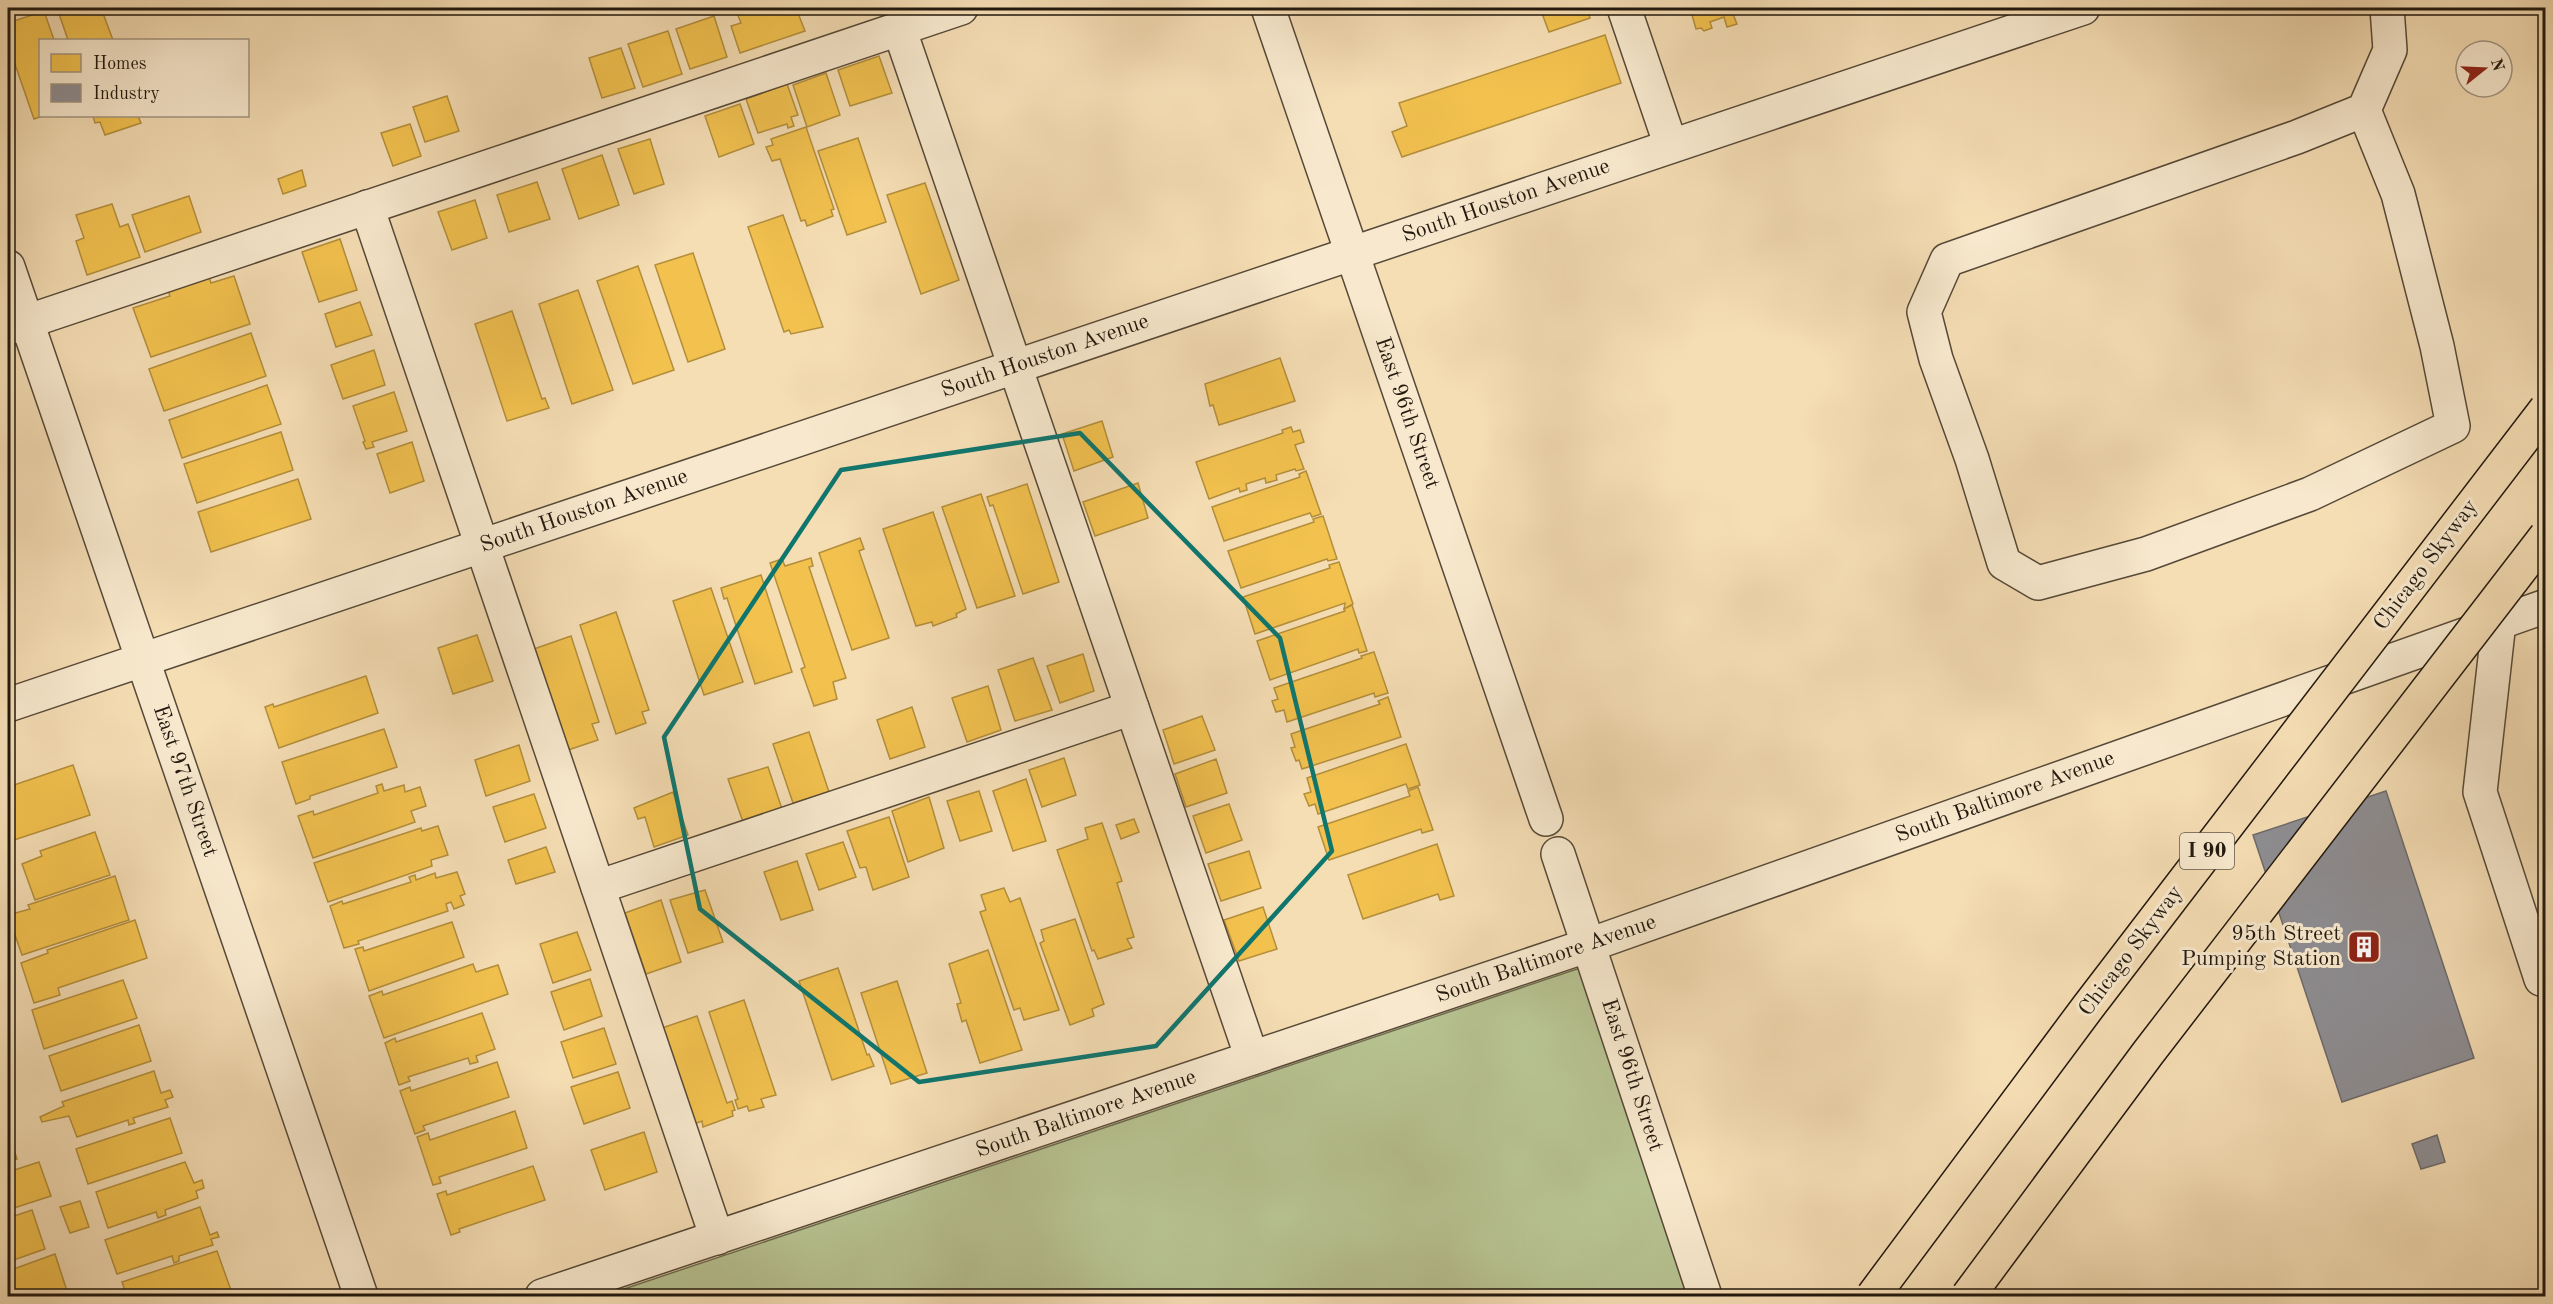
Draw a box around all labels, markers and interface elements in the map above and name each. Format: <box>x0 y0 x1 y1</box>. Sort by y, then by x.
legend <box>39 39 249 117</box>
north arrow <box>2454 39 2514 99</box>
text: Homes <box>93 55 147 73</box>
text: N <box>2487 57 2506 74</box>
text: Industry <box>93 85 160 103</box>
street label: South Houston Avenue <box>1399 155 1613 247</box>
street label: South Houston Avenue <box>938 310 1152 402</box>
street label: East 96th Street <box>1371 334 1443 492</box>
street label: South Houston Avenue <box>477 465 691 557</box>
street label: Chicago Skyway <box>2370 495 2482 634</box>
street label: East 97th Street <box>149 702 221 860</box>
street label: South Baltimore Avenue <box>1893 747 2117 847</box>
road number: I 90 <box>2180 833 2234 869</box>
street label: Chicago Skyway <box>2075 881 2187 1020</box>
street label: South Baltimore Avenue <box>1433 911 1659 1007</box>
place label: 95th Street Pumping Station <box>2181 923 2341 970</box>
building icon: 95th Street Pumping Station <box>2346 929 2382 965</box>
street label: East 96th Street <box>1597 996 1667 1154</box>
street label: South Baltimore Avenue <box>973 1066 1199 1162</box>

